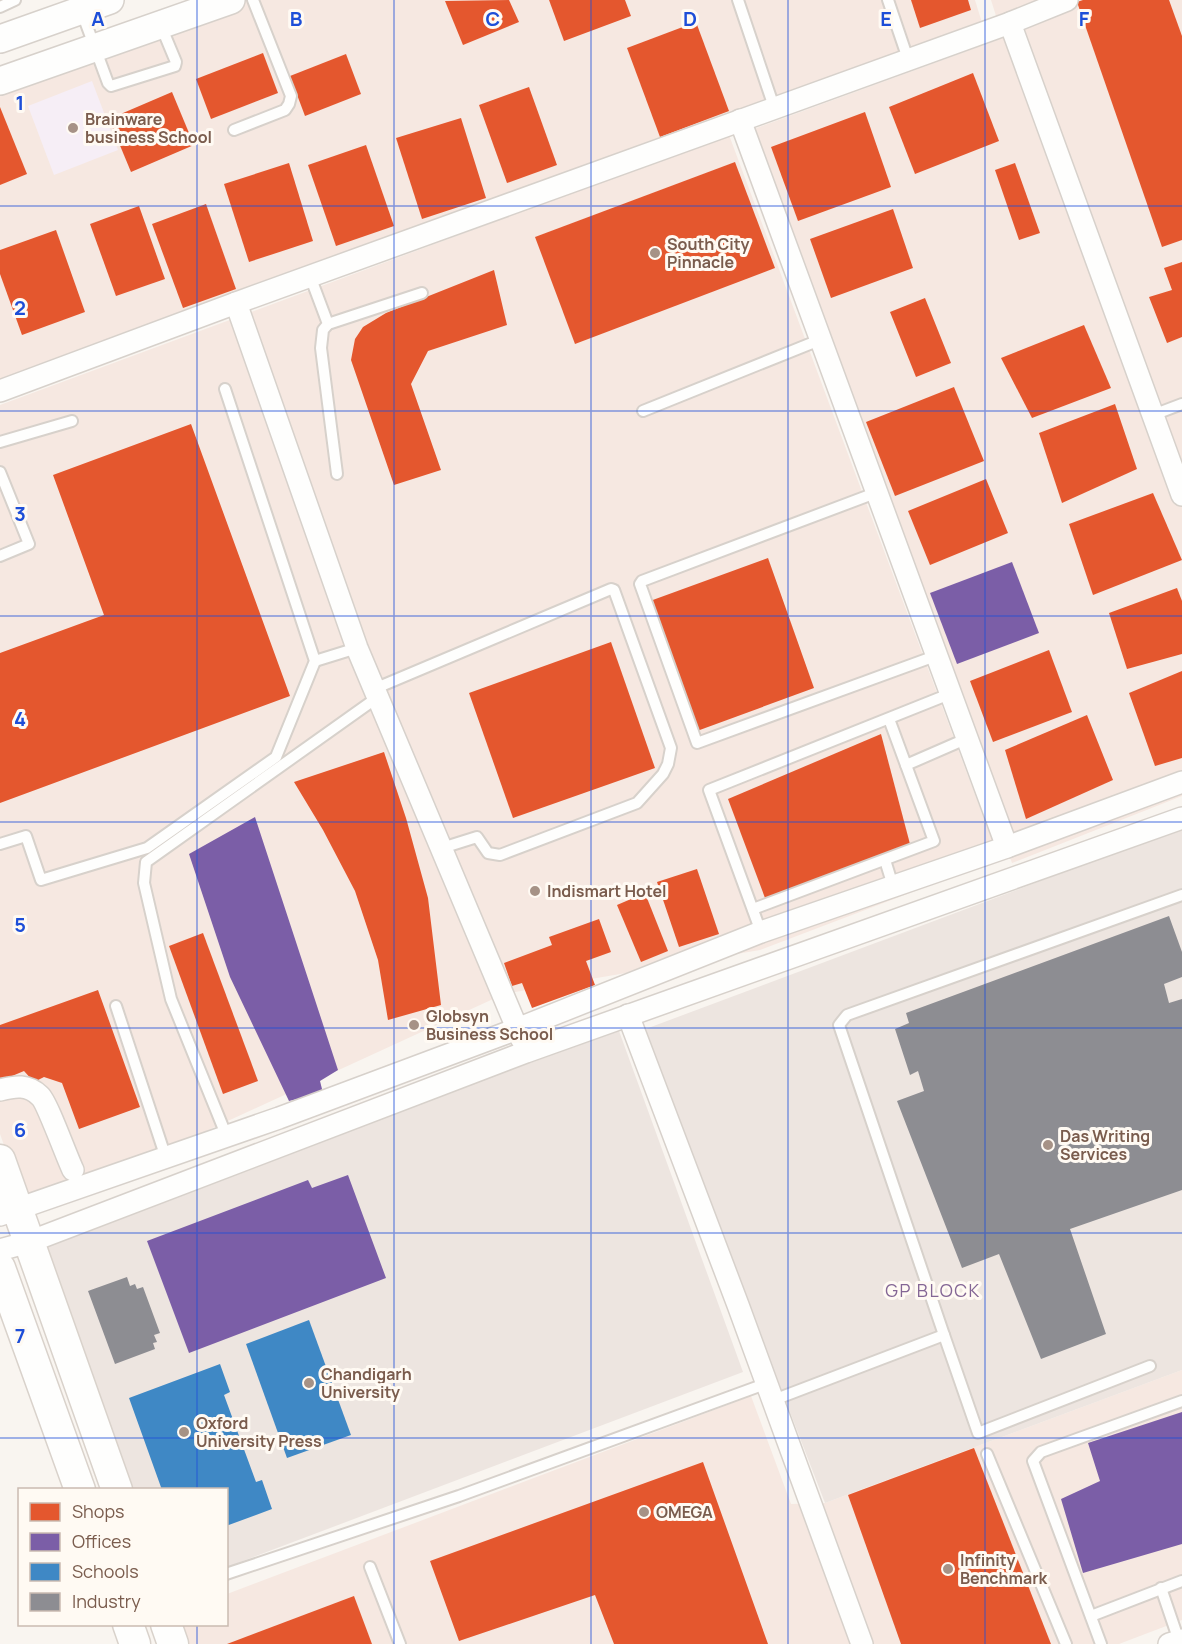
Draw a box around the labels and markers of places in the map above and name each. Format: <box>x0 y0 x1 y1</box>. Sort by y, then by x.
place label: Brainware business School <box>85 108 212 148</box>
marker: Brainware business School <box>66 121 80 135</box>
place label: South City Pinnacle <box>667 233 750 273</box>
marker: South City Pinnacle <box>648 246 662 260</box>
place label: Indismart Hotel <box>547 880 667 902</box>
marker: Indismart Hotel <box>528 884 542 898</box>
place label: Globsyn Business School <box>426 1005 553 1045</box>
marker: Globsyn Business School <box>407 1018 421 1032</box>
place label: Das Writing Services <box>1060 1125 1150 1165</box>
marker: Das Writing Services <box>1041 1138 1055 1152</box>
place label: Chandigarh University <box>321 1363 412 1403</box>
marker: Chandigarh University <box>302 1376 316 1390</box>
place label: Oxford University Press <box>196 1412 322 1452</box>
marker: Oxford University Press <box>177 1425 191 1439</box>
place label: OMEGA <box>656 1501 713 1523</box>
marker: OMEGA <box>637 1505 651 1519</box>
place label: Infinity Benchmark <box>960 1549 1048 1589</box>
marker: Infinity Benchmark <box>941 1562 955 1576</box>

